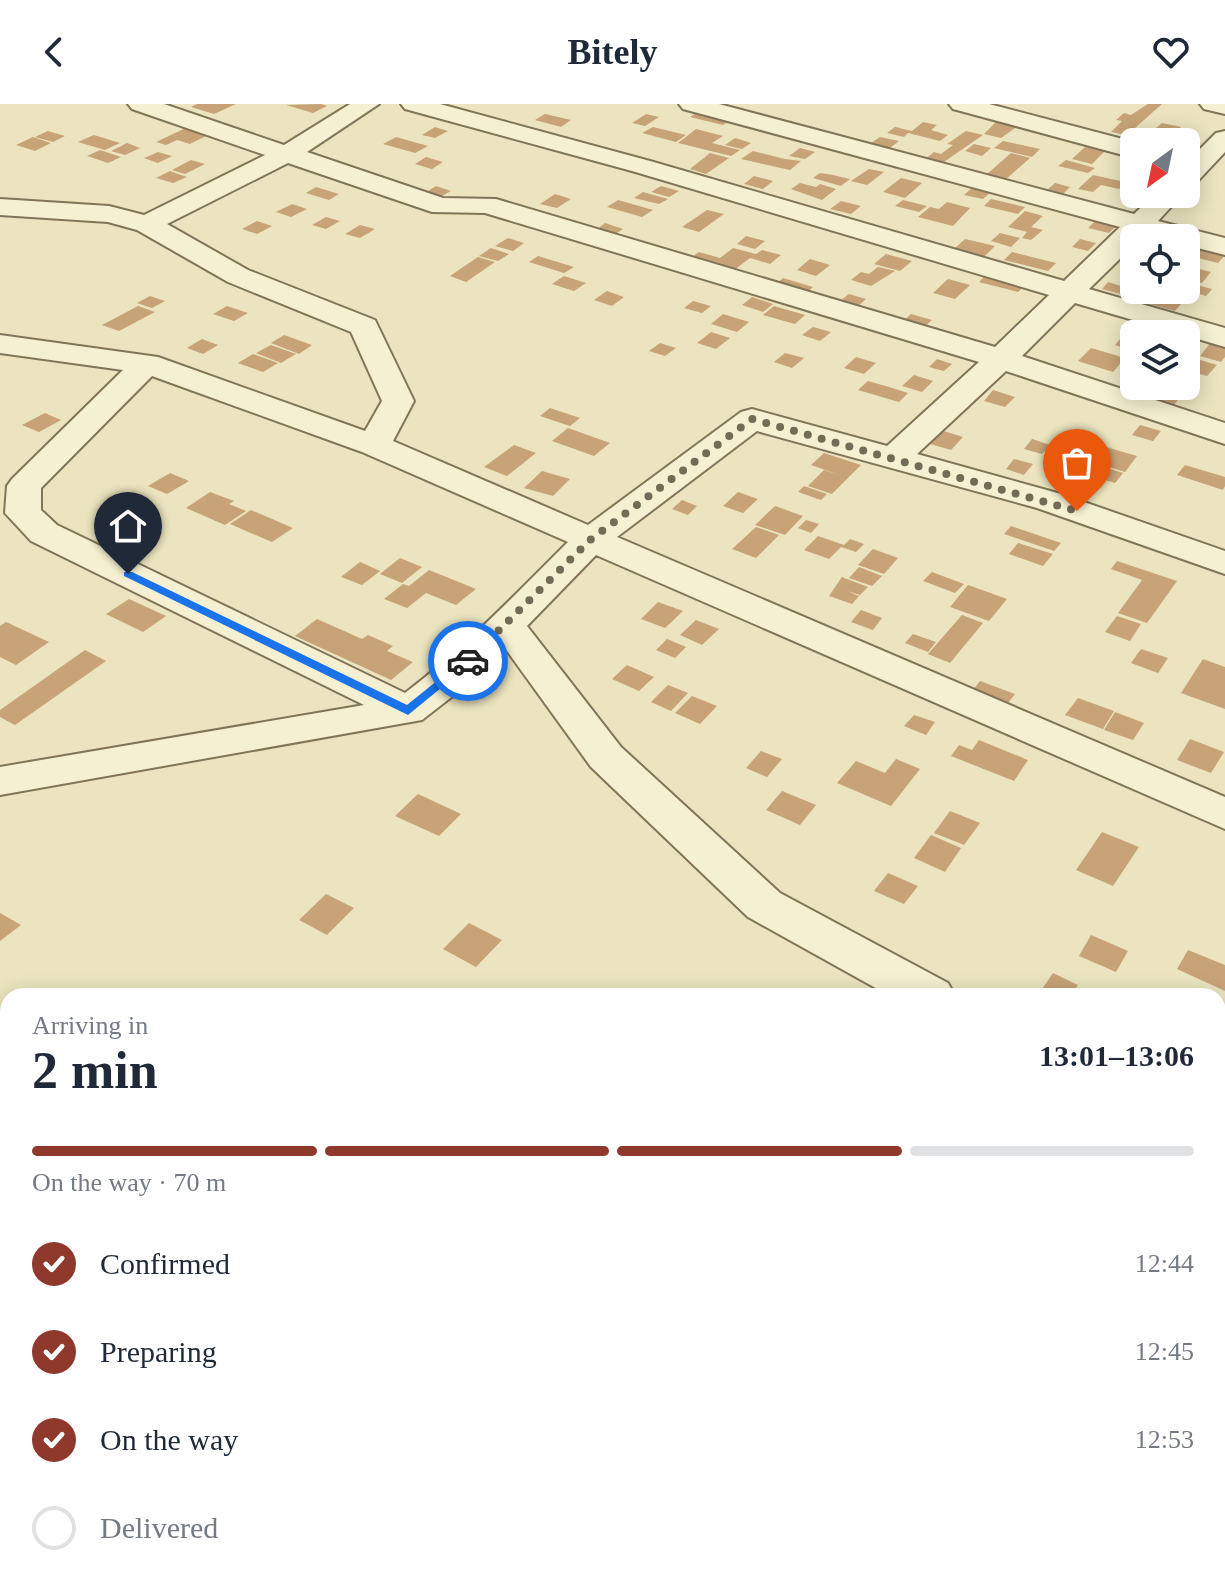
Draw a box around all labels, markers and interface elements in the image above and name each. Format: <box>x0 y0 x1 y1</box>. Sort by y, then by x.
icon: back <box>32 30 76 74</box>
icon: heart <box>1149 30 1193 74</box>
text: Bitely <box>568 32 657 72</box>
north arrow <box>1120 128 1200 208</box>
map controls <box>1120 128 1200 400</box>
button: locate <box>1120 224 1200 304</box>
button: layers <box>1120 320 1200 400</box>
pin <box>1043 429 1111 511</box>
icon: bag <box>1055 441 1099 485</box>
pin <box>94 492 162 574</box>
icon: home <box>106 504 150 548</box>
courier <box>428 621 508 701</box>
icon: car <box>446 639 490 683</box>
text: Arriving in <box>32 1011 148 1040</box>
text: 13:01–13:06 <box>1039 1039 1194 1072</box>
text: 2 min <box>32 1042 158 1099</box>
text: On the way · 70 m <box>32 1168 226 1197</box>
icon: check <box>32 1242 76 1286</box>
text: Confirmed <box>100 1247 230 1280</box>
text: 12:44 <box>1135 1249 1194 1278</box>
icon: check <box>32 1330 76 1374</box>
text: Preparing <box>100 1335 217 1368</box>
text: 12:45 <box>1135 1337 1194 1366</box>
icon: check <box>32 1418 76 1462</box>
text: On the way <box>100 1423 238 1456</box>
text: 12:53 <box>1135 1425 1194 1454</box>
text: Delivered <box>100 1511 218 1544</box>

